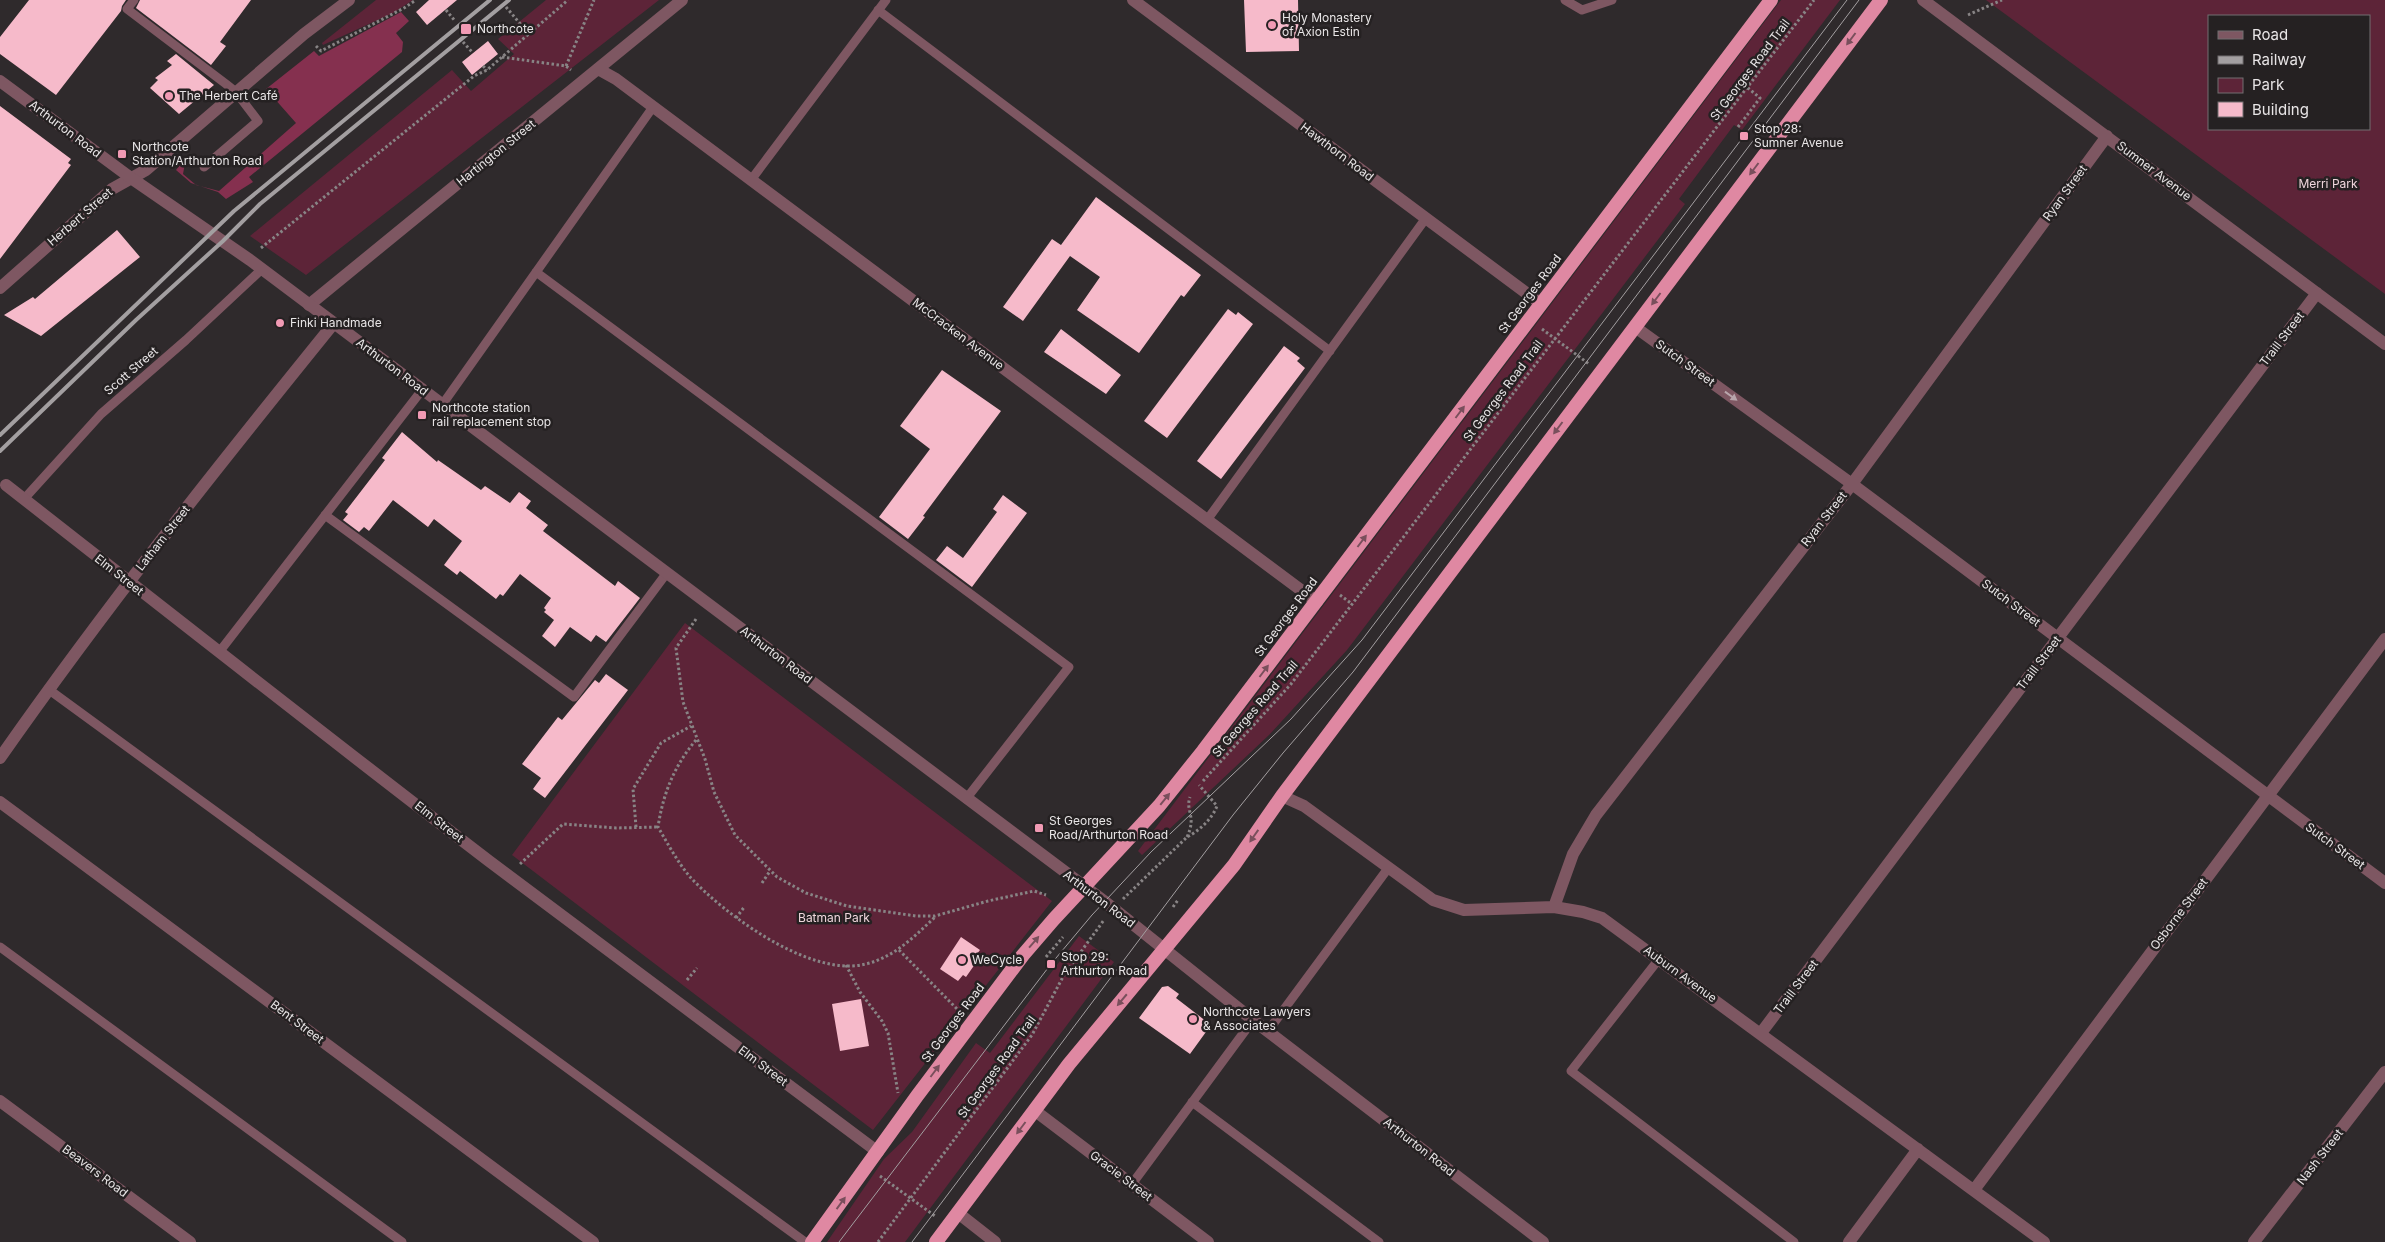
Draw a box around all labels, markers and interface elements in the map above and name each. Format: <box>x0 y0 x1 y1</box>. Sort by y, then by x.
place label: Holy Monastery of Axion Estin <box>1282 10 1372 39</box>
legend <box>2208 15 2370 130</box>
street label: St Georges Road Trail <box>1707 16 1793 123</box>
marker: Holy Monastery of Axion Estin <box>1266 19 1278 31</box>
place label: Northcote <box>477 21 534 36</box>
marker: Northcote <box>459 22 473 36</box>
text: Road <box>2252 25 2288 44</box>
one-way arrow <box>1846 32 1857 45</box>
text: Railway <box>2252 50 2307 69</box>
text: Park <box>2252 75 2285 94</box>
place label: The Herbert Café <box>179 88 278 103</box>
marker: The Herbert Café <box>163 90 175 102</box>
street label: Arthurton Road <box>26 97 104 161</box>
text: Building <box>2252 100 2309 119</box>
street label: Hartington Street <box>453 116 538 189</box>
street label: Hawthorn Road <box>1298 119 1377 184</box>
place label: Stop 28: Sumner Avenue <box>1754 121 1843 150</box>
marker: Stop 28: Sumner Avenue <box>1738 130 1750 142</box>
street label: Sumner Avenue <box>2114 138 2195 204</box>
place label: Northcote Station/Arthurton Road <box>132 139 262 168</box>
marker: Northcote Station/Arthurton Road <box>116 148 128 160</box>
one-way arrow <box>1748 162 1759 175</box>
street label: Ryan Street <box>2039 162 2090 224</box>
park label: Merri Park <box>2298 176 2358 191</box>
street label: Herbert Street <box>44 184 115 249</box>
street label: St Georges Road <box>1495 251 1564 336</box>
one-way arrow <box>1651 292 1661 306</box>
street label: McCracken Avenue <box>910 294 1007 373</box>
street label: Traill Street <box>2256 308 2307 369</box>
place label: Finki Handmade <box>290 315 382 330</box>
marker: Finki Handmade <box>274 317 286 329</box>
street label: Arthurton Road <box>353 335 431 399</box>
street label: Sutch Street <box>1653 336 1718 389</box>
street label: St Georges Road Trail <box>1460 337 1546 444</box>
street label: Scott Street <box>101 343 161 398</box>
one-way arrow <box>1724 391 1738 401</box>
place label: Northcote station rail replacement stop <box>432 400 551 429</box>
one-way arrow <box>1455 405 1465 419</box>
marker: Northcote station rail replacement stop <box>416 409 428 421</box>
one-way arrow <box>1553 421 1563 435</box>
street label: Ryan Street <box>1798 488 1850 549</box>
street label: Latham Street <box>132 502 193 573</box>
one-way arrow <box>1357 535 1368 548</box>
street label: Elm Street <box>92 551 147 598</box>
street label: St Georges Road <box>1251 574 1320 659</box>
street label: Sutch Street <box>1979 576 2044 630</box>
street label: Arthurton Road <box>737 623 815 687</box>
street label: Traill Street <box>2013 632 2064 693</box>
street label: St Georges Road Trail <box>1209 657 1301 760</box>
one-way arrow <box>1259 664 1269 678</box>
one-way arrow <box>1159 793 1170 806</box>
street label: Elm Street <box>412 798 467 845</box>
place label: St Georges Road/Arthurton Road <box>1049 813 1168 842</box>
street label: Sutch Street <box>2303 819 2368 872</box>
marker: St Georges Road/Arthurton Road <box>1033 822 1045 834</box>
one-way arrow <box>1249 829 1259 843</box>
street label: Arthurton Road <box>1060 867 1138 931</box>
street label: Osborne Street <box>2147 875 2211 953</box>
park label: Batman Park <box>798 910 870 925</box>
one-way arrow <box>1028 936 1040 948</box>
street label: Auburn Avenue <box>1641 942 1720 1005</box>
place label: Stop 29: Arthurton Road <box>1061 949 1147 978</box>
place label: WeCycle <box>972 952 1022 967</box>
marker: WeCycle <box>956 954 968 966</box>
street label: Traill Street <box>1770 956 1821 1017</box>
marker: Stop 29: Arthurton Road <box>1045 958 1057 970</box>
street label: St Georges Road <box>918 980 987 1065</box>
one-way arrow <box>1116 993 1127 1006</box>
street label: Bent Street <box>268 997 327 1047</box>
place label: Northcote Lawyers & Associates <box>1203 1004 1311 1033</box>
street label: St Georges Road Trail <box>954 1013 1039 1121</box>
marker: Northcote Lawyers & Associates <box>1187 1013 1199 1025</box>
street label: Elm Street <box>736 1042 791 1089</box>
one-way arrow <box>930 1065 941 1078</box>
street label: Arthurton Road <box>1381 1114 1458 1179</box>
one-way arrow <box>1016 1121 1026 1135</box>
street label: Nash Street <box>2293 1126 2346 1187</box>
street label: Beavers Road <box>60 1141 131 1200</box>
street label: Gracie Street <box>1087 1147 1156 1204</box>
one-way arrow <box>835 1197 846 1210</box>

